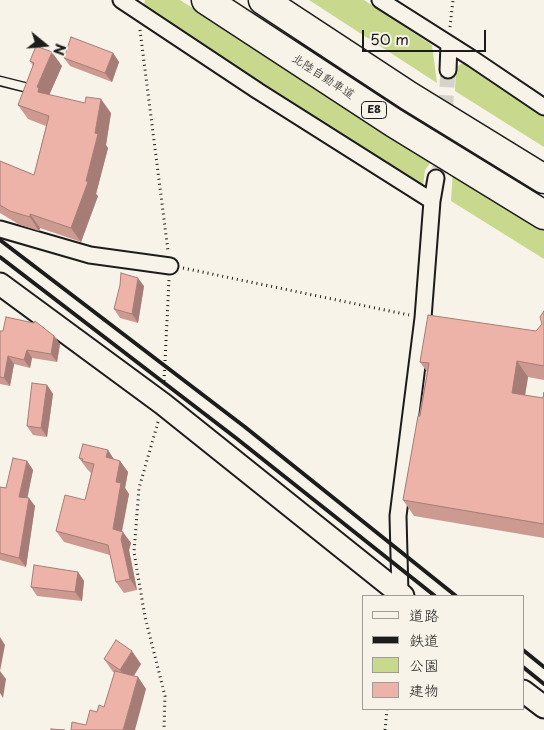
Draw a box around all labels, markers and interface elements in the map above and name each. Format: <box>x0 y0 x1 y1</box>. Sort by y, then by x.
north arrow <box>20 20 70 70</box>
scale bar <box>364 20 488 52</box>
text: 50 m <box>370 27 409 50</box>
text: N <box>48 41 71 58</box>
street label: 北陸自動車道 <box>289 51 357 103</box>
road number: E8 <box>362 102 386 118</box>
legend <box>362 595 524 710</box>
text: 道路 <box>409 603 439 626</box>
text: 鉄道 <box>409 628 439 651</box>
text: 公園 <box>409 653 439 676</box>
text: 建物 <box>409 678 439 701</box>

